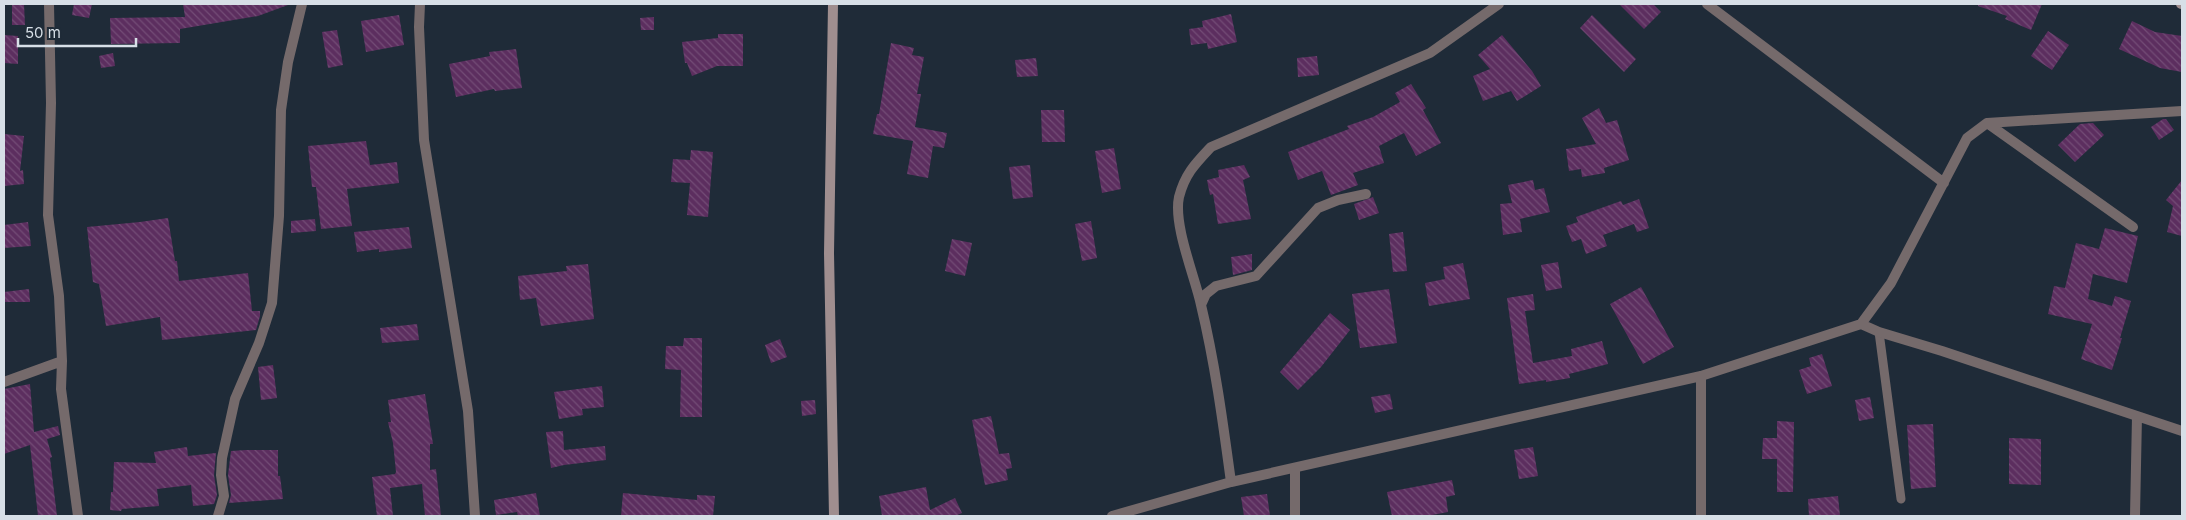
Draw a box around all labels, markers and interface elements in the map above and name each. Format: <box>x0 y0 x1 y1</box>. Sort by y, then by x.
scale bar <box>18 15 135 47</box>
text: 50 m <box>25 23 61 42</box>

